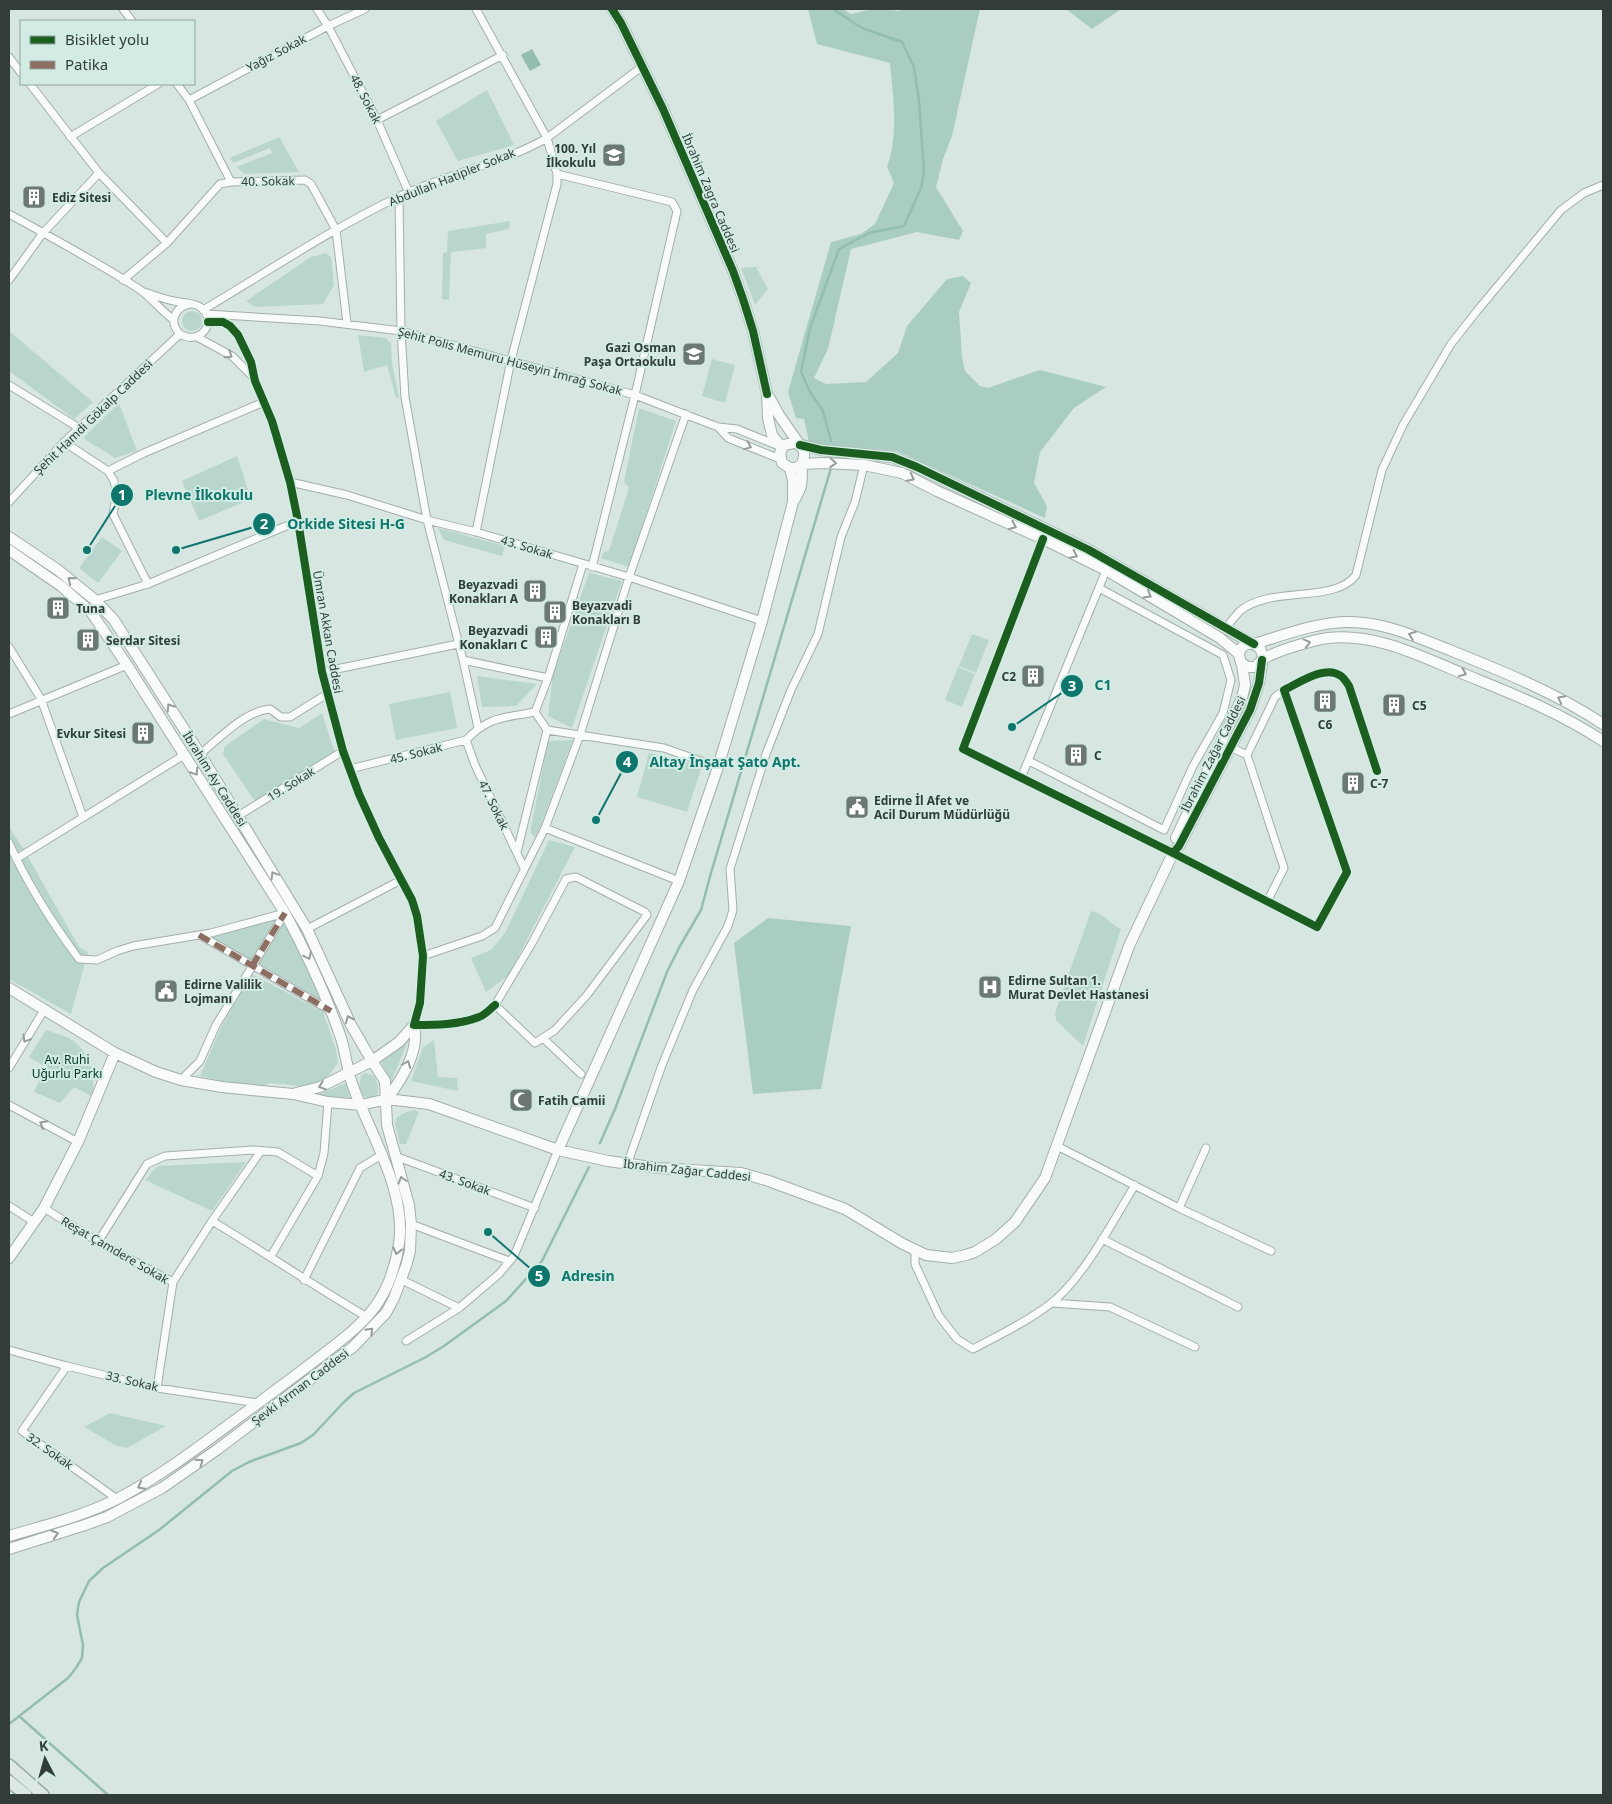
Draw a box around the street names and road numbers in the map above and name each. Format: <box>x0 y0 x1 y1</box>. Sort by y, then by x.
street label: Yağız Sokak <box>243 30 309 76</box>
street label: 48. Sokak <box>346 71 386 127</box>
street label: İbrahim Zagra Caddesi <box>678 131 744 255</box>
street label: Abdullah Hatipler Sokak <box>386 144 518 210</box>
street label: 40. Sokak <box>241 172 295 190</box>
street label: Şehit Polis Memuru Hüseyin İmrağ Sokak <box>396 323 625 399</box>
street label: Şehit Hamdi Gökalp Caddesi <box>30 356 156 478</box>
street label: 43. Sokak <box>499 531 556 563</box>
street label: Ümran Akkan Caddesi <box>309 569 347 695</box>
street label: İbrahim Zağar Caddesi <box>1176 693 1250 815</box>
street label: İbrahim Ay Caddesi <box>179 728 251 830</box>
street label: 45. Sokak <box>388 738 445 768</box>
street label: 19. Sokak <box>264 762 319 805</box>
street label: 47. Sokak <box>475 777 514 833</box>
street label: İbrahim Zağar Caddesi <box>622 1155 752 1185</box>
street label: 43. Sokak <box>437 1165 494 1199</box>
street label: Reşat Çamdere Sokak <box>58 1212 173 1288</box>
street label: Şevki Arman Caddesi <box>248 1345 352 1429</box>
street label: 33. Sokak <box>104 1367 161 1395</box>
street label: 32. Sokak <box>23 1429 77 1474</box>

